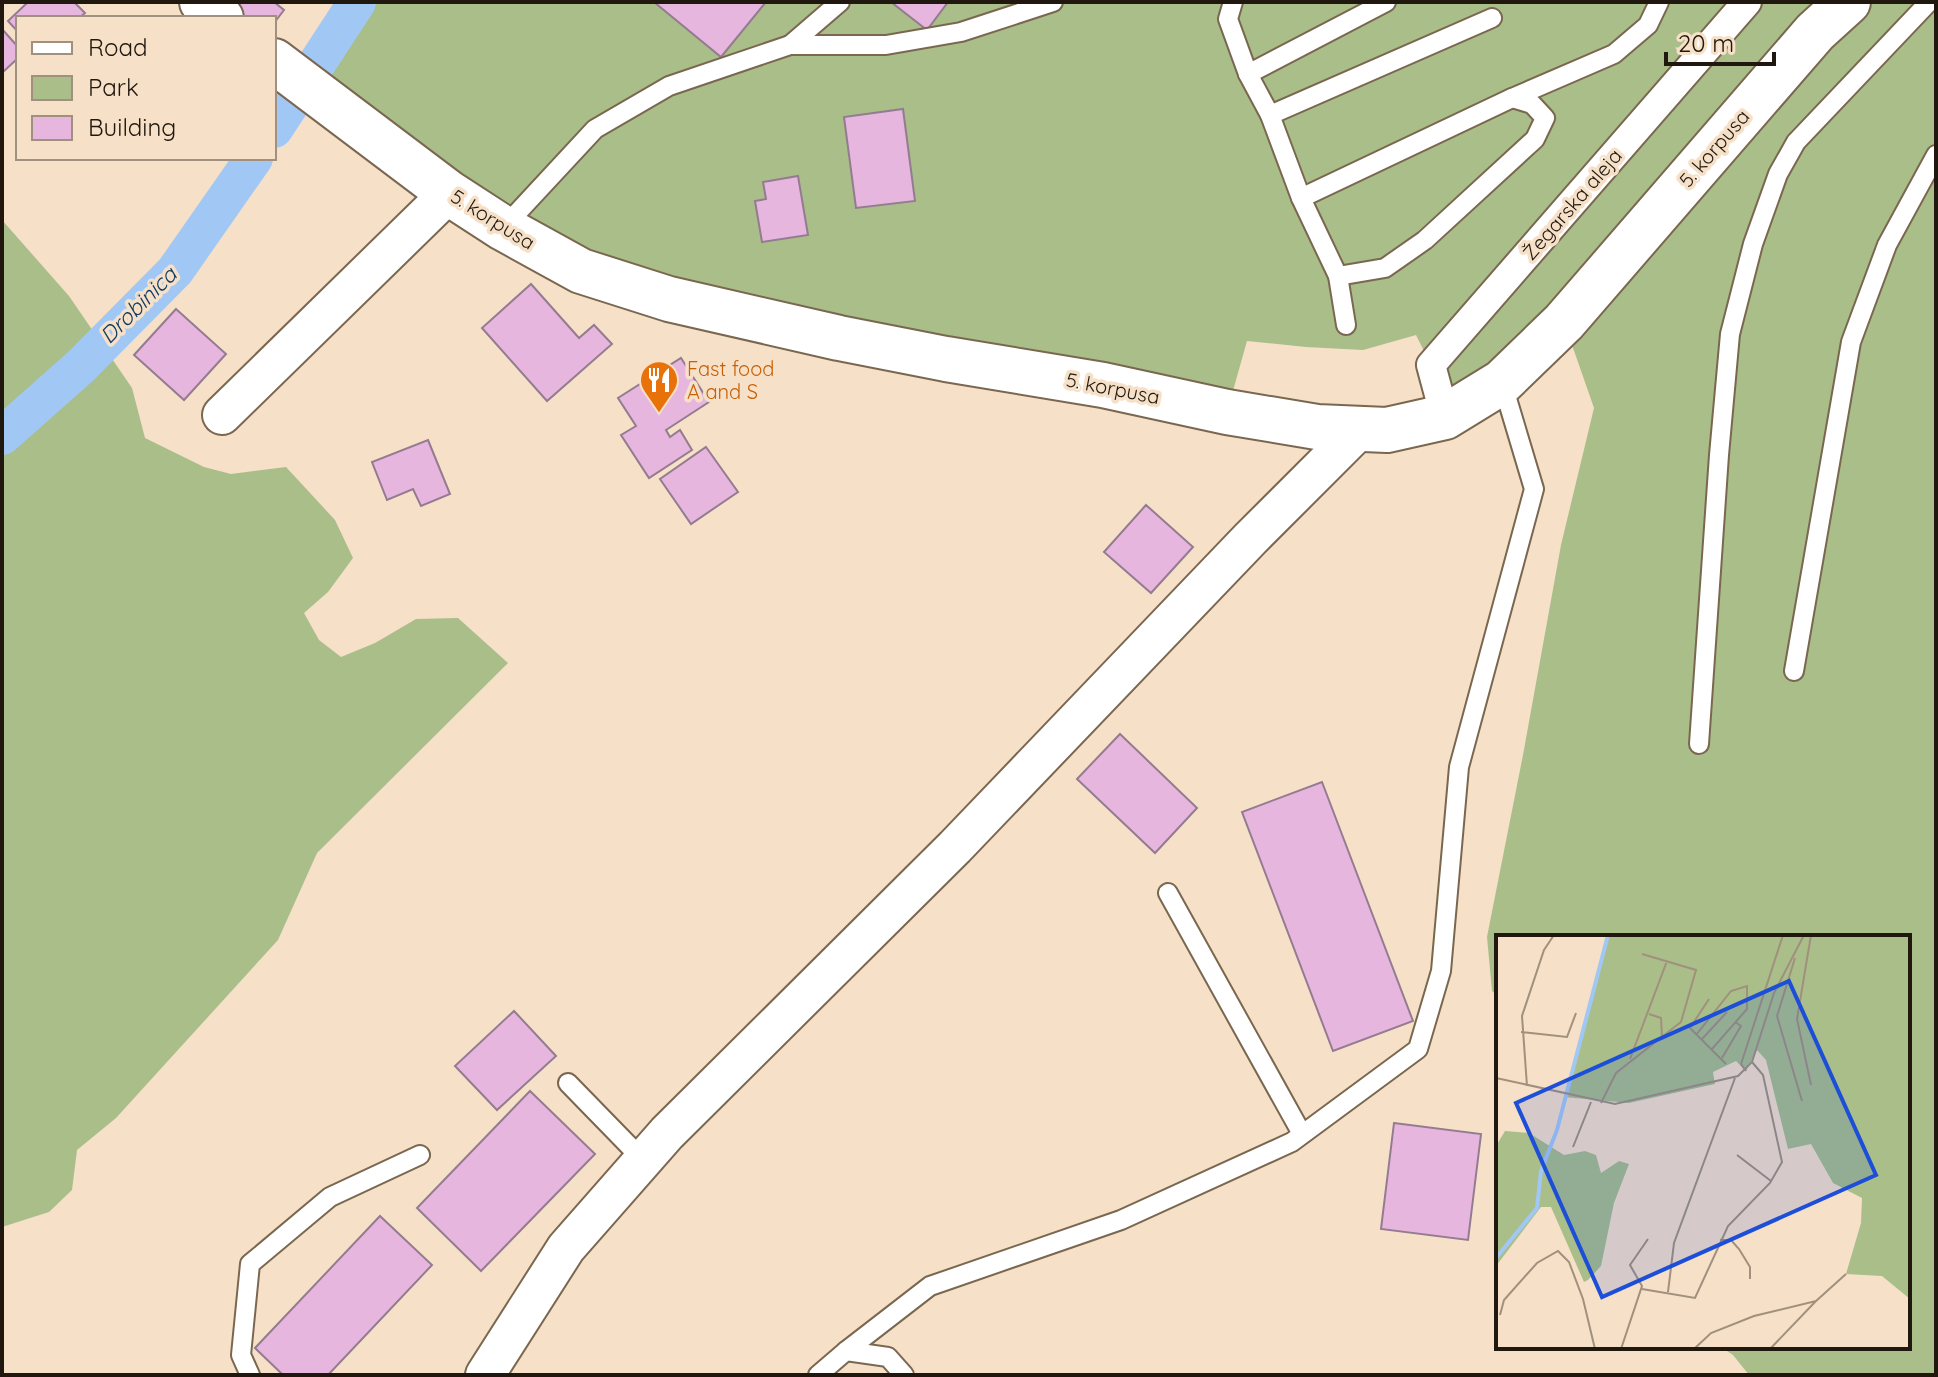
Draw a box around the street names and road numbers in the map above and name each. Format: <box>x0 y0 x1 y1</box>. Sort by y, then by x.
street label: 5. korpusa <box>1674 104 1754 192</box>
street label: Žegarska aleja <box>1517 143 1627 265</box>
street label: 5. korpusa <box>446 183 540 255</box>
street label: 5. korpusa <box>1064 367 1162 409</box>

